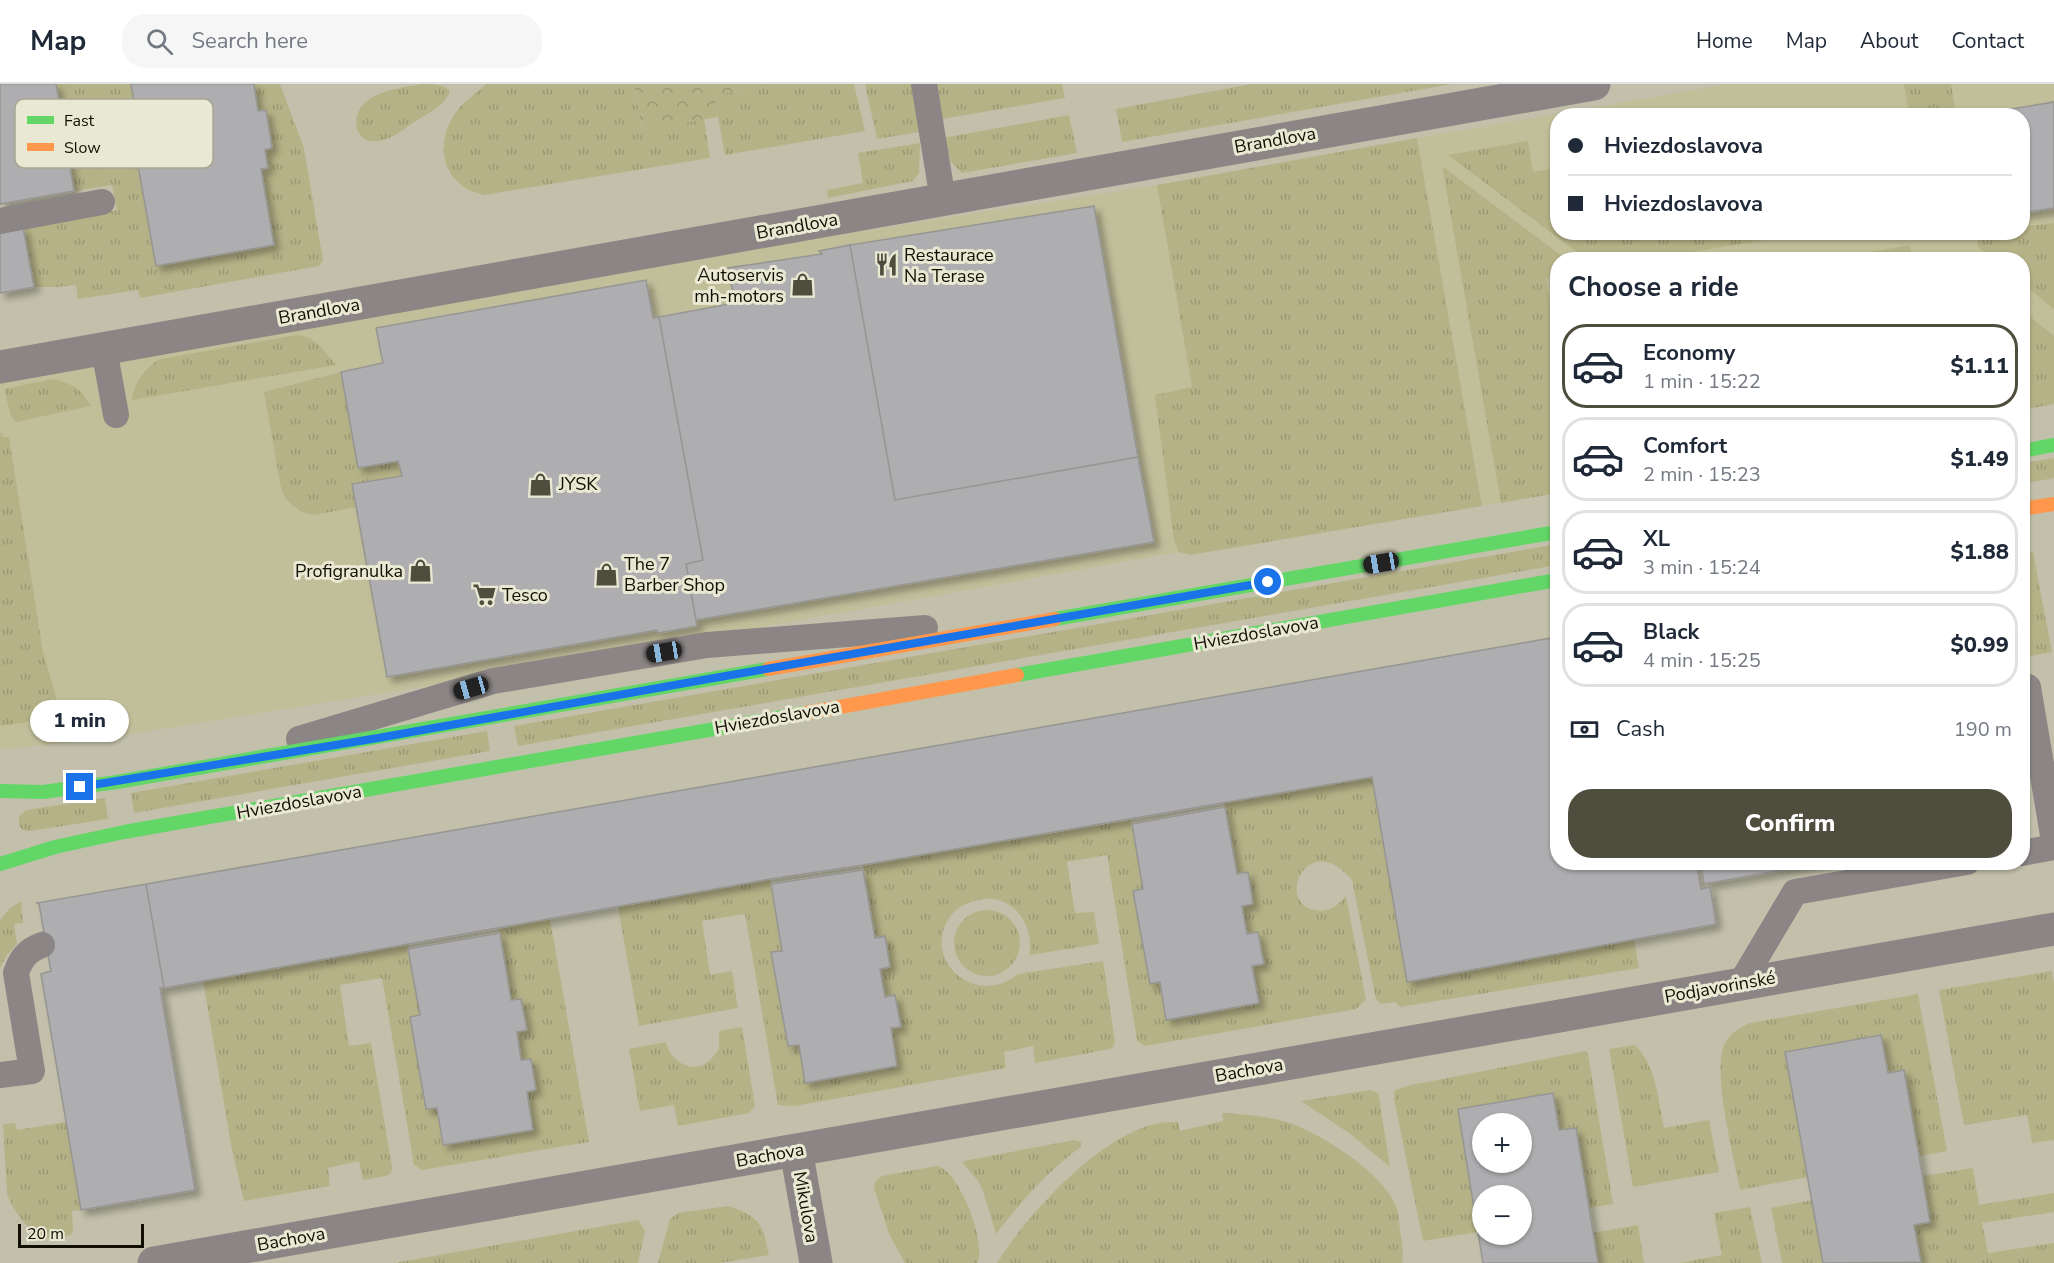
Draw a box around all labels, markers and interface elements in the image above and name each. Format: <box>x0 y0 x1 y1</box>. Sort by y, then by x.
search box <box>122 14 542 68</box>
text: Map <box>30 22 86 60</box>
icon: search <box>143 25 176 58</box>
text: Search here <box>191 26 308 56</box>
text: Home <box>1696 27 1753 55</box>
text: Map <box>1786 27 1827 55</box>
text: About <box>1860 27 1918 55</box>
text: Contact <box>1951 27 2024 55</box>
legend <box>15 99 213 168</box>
text: Fast <box>64 110 95 132</box>
street label: Brandlova <box>1232 121 1318 159</box>
text: Hviezdoslavova <box>1604 131 1763 161</box>
text: Slow <box>64 137 101 159</box>
text: Hviezdoslavova <box>1604 189 1763 219</box>
street label: Brandlova <box>754 207 840 245</box>
place label: Restaurace Na Terase <box>904 243 994 288</box>
restaurant icon: Restaurace Na Terase <box>873 252 899 278</box>
place label: Autoservis mh-motors <box>694 263 784 308</box>
text: Choose a ride <box>1568 269 1739 306</box>
shop icon: Autoservis mh-motors <box>789 272 815 298</box>
street label: Brandlova <box>276 292 362 330</box>
text: Economy <box>1643 338 1735 368</box>
icon: car <box>1571 339 1625 393</box>
text: $1.11 <box>1950 351 2009 381</box>
text: 1 min · 15:22 <box>1643 368 1761 395</box>
text: Comfort <box>1643 431 1727 461</box>
icon: car <box>1571 432 1625 486</box>
text: $1.49 <box>1950 444 2009 474</box>
text: 2 min · 15:23 <box>1643 461 1761 488</box>
shop icon: JYSK <box>528 471 554 497</box>
place label: JYSK <box>558 472 598 496</box>
text: XL <box>1643 524 1670 554</box>
icon: car <box>1571 525 1625 579</box>
text: $1.88 <box>1950 537 2009 567</box>
car <box>1362 551 1400 575</box>
place label: The 7 Barber Shop <box>624 552 725 597</box>
text: 3 min · 15:24 <box>1643 554 1761 581</box>
shop icon: Profigranulka <box>408 558 434 584</box>
place label: Profigranulka <box>295 559 403 583</box>
shop icon: The 7 Barber Shop <box>593 561 619 587</box>
route start <box>1254 568 1281 595</box>
supermarket icon: Tesco <box>471 582 497 608</box>
place label: Tesco <box>502 583 548 607</box>
street label: Hviezdoslavova <box>1192 610 1320 656</box>
text: Black <box>1643 617 1699 647</box>
icon: car <box>1571 618 1625 672</box>
text: $0.99 <box>1950 630 2009 660</box>
car <box>645 640 683 664</box>
text: 4 min · 15:25 <box>1643 647 1761 674</box>
car <box>451 674 491 702</box>
street label: Hviezdoslavova <box>713 694 841 740</box>
callout: 1 min <box>31 700 130 742</box>
text: 1 min <box>53 707 106 734</box>
icon: cash <box>1568 713 1601 746</box>
text: Cash <box>1616 714 1665 744</box>
text: 190 m <box>1954 716 2012 743</box>
route end <box>66 773 93 800</box>
street label: Hviezdoslavova <box>235 779 363 825</box>
button: Confirm <box>1568 789 2012 858</box>
street label: Podjavorinské <box>1663 965 1777 1009</box>
street label: Bachova <box>1213 1052 1285 1088</box>
map controls <box>1472 1113 1532 1245</box>
button: + <box>1472 1113 1532 1173</box>
street label: Bachova <box>734 1137 806 1173</box>
street label: Mikulova <box>788 1169 824 1245</box>
button: − <box>1472 1185 1532 1245</box>
scale bar <box>18 1221 144 1248</box>
street label: Bachova <box>255 1221 327 1257</box>
text: 20 m <box>27 1223 64 1245</box>

